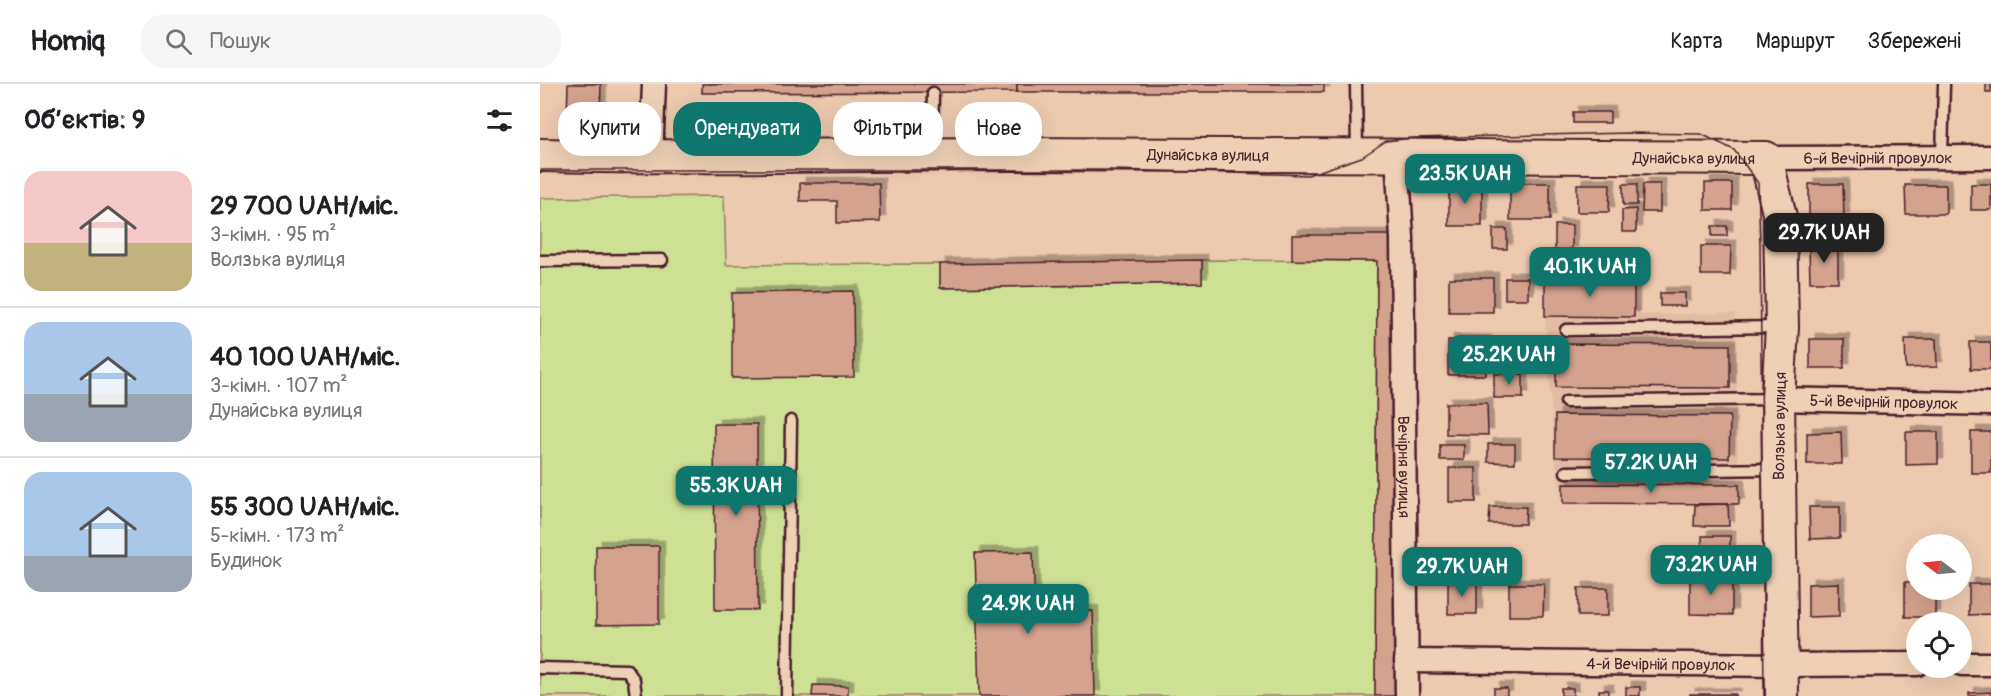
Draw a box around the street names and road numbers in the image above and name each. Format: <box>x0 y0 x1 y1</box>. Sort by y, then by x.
street label: Дунайська вулиця <box>1146 145 1269 166</box>
street label: Дунайська вулиця <box>1632 148 1755 169</box>
street label: 6-й Вечірній провулок <box>1803 148 1953 169</box>
street label: Волзька вулиця <box>1769 372 1791 480</box>
street label: 5-й Вечірній провулок <box>1809 391 1958 414</box>
street label: Вечірня вулиця <box>1393 416 1414 518</box>
street label: 4-й Вечірній провулок <box>1586 654 1736 675</box>

